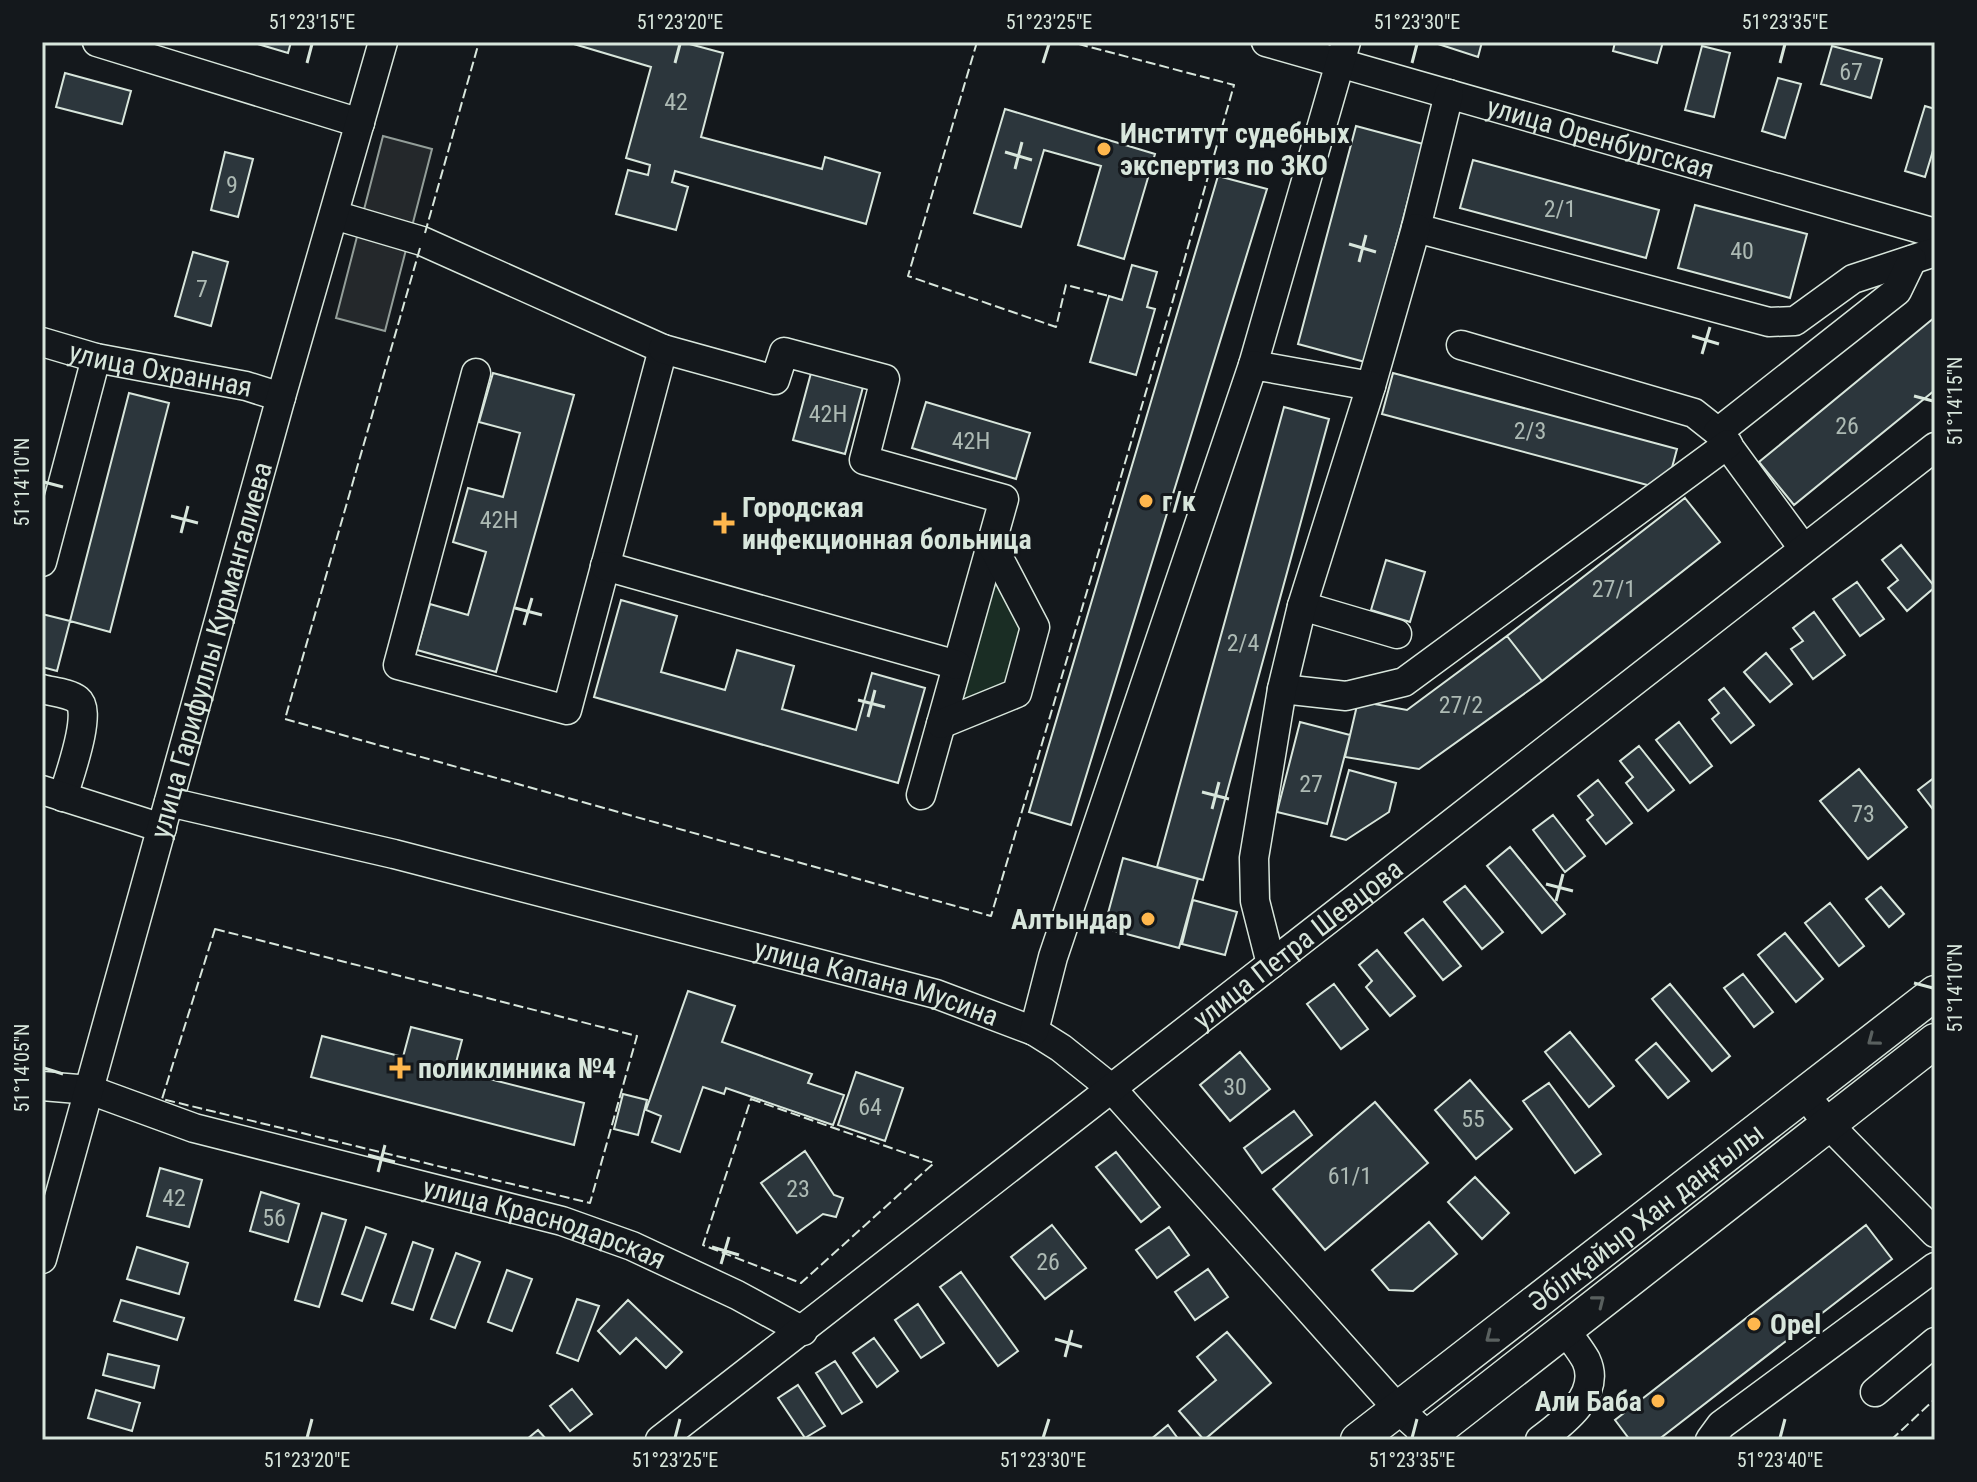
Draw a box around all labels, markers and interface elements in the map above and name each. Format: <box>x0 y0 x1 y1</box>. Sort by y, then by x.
text: 51°23'15"E <box>269 10 355 34</box>
text: 51°23'20"E <box>637 10 723 34</box>
text: 51°23'25"E <box>1006 10 1092 34</box>
text: 51°23'30"E <box>1374 10 1460 34</box>
text: 51°23'35"E <box>1742 10 1828 34</box>
house number: 67 <box>1839 58 1863 86</box>
house number: 42 <box>664 88 688 116</box>
street label: улица Оренбургская <box>1483 90 1718 186</box>
place label: Институт судебных экспертиз по ЗКО <box>1120 117 1350 182</box>
marker: Институт судебных экспертиз по ЗКО <box>1095 140 1113 158</box>
house number: 9 <box>226 171 238 199</box>
house number: 2/1 <box>1544 195 1576 223</box>
house number: 40 <box>1730 237 1754 265</box>
house number: 7 <box>196 275 208 303</box>
street label: улица Охранная <box>65 335 255 404</box>
text: 51°14'15"N <box>1943 356 1967 446</box>
house number: 42H <box>809 400 847 428</box>
house number: 26 <box>1835 412 1859 440</box>
house number: 2/3 <box>1514 417 1546 445</box>
house number: 42H <box>952 427 990 455</box>
text: 51°14'10"N <box>10 437 34 527</box>
street label: улица Гарифуллы Курмангалиева <box>144 458 279 842</box>
place label: г/к <box>1162 485 1196 518</box>
place label: Городская инфекционная больница <box>742 491 1032 556</box>
marker: г/к <box>1137 492 1155 510</box>
house number: 42H <box>480 506 518 534</box>
marker: Городская инфекционная больница <box>713 512 735 534</box>
house number: 27/1 <box>1592 575 1636 603</box>
house number: 2/4 <box>1227 629 1259 657</box>
house number: 27/2 <box>1439 691 1483 719</box>
house number: 27 <box>1299 770 1323 798</box>
house number: 73 <box>1851 800 1875 828</box>
street label: улица Петра Шевцова <box>1186 852 1409 1036</box>
place label: Алтындар <box>1011 903 1132 936</box>
marker: Алтындар <box>1139 910 1157 928</box>
street label: улица Капана Мусина <box>751 932 1003 1033</box>
text: 51°14'10"N <box>1943 943 1967 1033</box>
text: 51°14'05"N <box>10 1023 34 1113</box>
one-way arrow <box>1867 1031 1882 1045</box>
place label: поликлиника №4 <box>418 1052 616 1085</box>
marker: поликлиника №4 <box>389 1057 411 1079</box>
house number: 30 <box>1223 1073 1247 1101</box>
house number: 64 <box>858 1093 882 1121</box>
house number: 55 <box>1461 1105 1485 1133</box>
street label: Әбілқайыр Хан даңғылы <box>1522 1116 1770 1319</box>
house number: 61/1 <box>1328 1162 1372 1190</box>
street label: улица Краснодарская <box>419 1170 671 1276</box>
house number: 23 <box>786 1175 810 1203</box>
house number: 42 <box>162 1184 186 1212</box>
house number: 56 <box>262 1204 286 1232</box>
house number: 26 <box>1036 1248 1060 1276</box>
one-way arrow <box>1591 1297 1605 1311</box>
place label: Opel <box>1770 1308 1821 1341</box>
marker: Opel <box>1745 1315 1763 1333</box>
one-way arrow <box>1486 1327 1500 1342</box>
place label: Али Баба <box>1535 1385 1642 1418</box>
marker: Али Баба <box>1649 1392 1667 1410</box>
text: 51°23'20"E <box>264 1448 350 1472</box>
text: 51°23'25"E <box>632 1448 718 1472</box>
text: 51°23'30"E <box>1000 1448 1086 1472</box>
text: 51°23'35"E <box>1369 1448 1455 1472</box>
text: 51°23'40"E <box>1737 1448 1823 1472</box>

